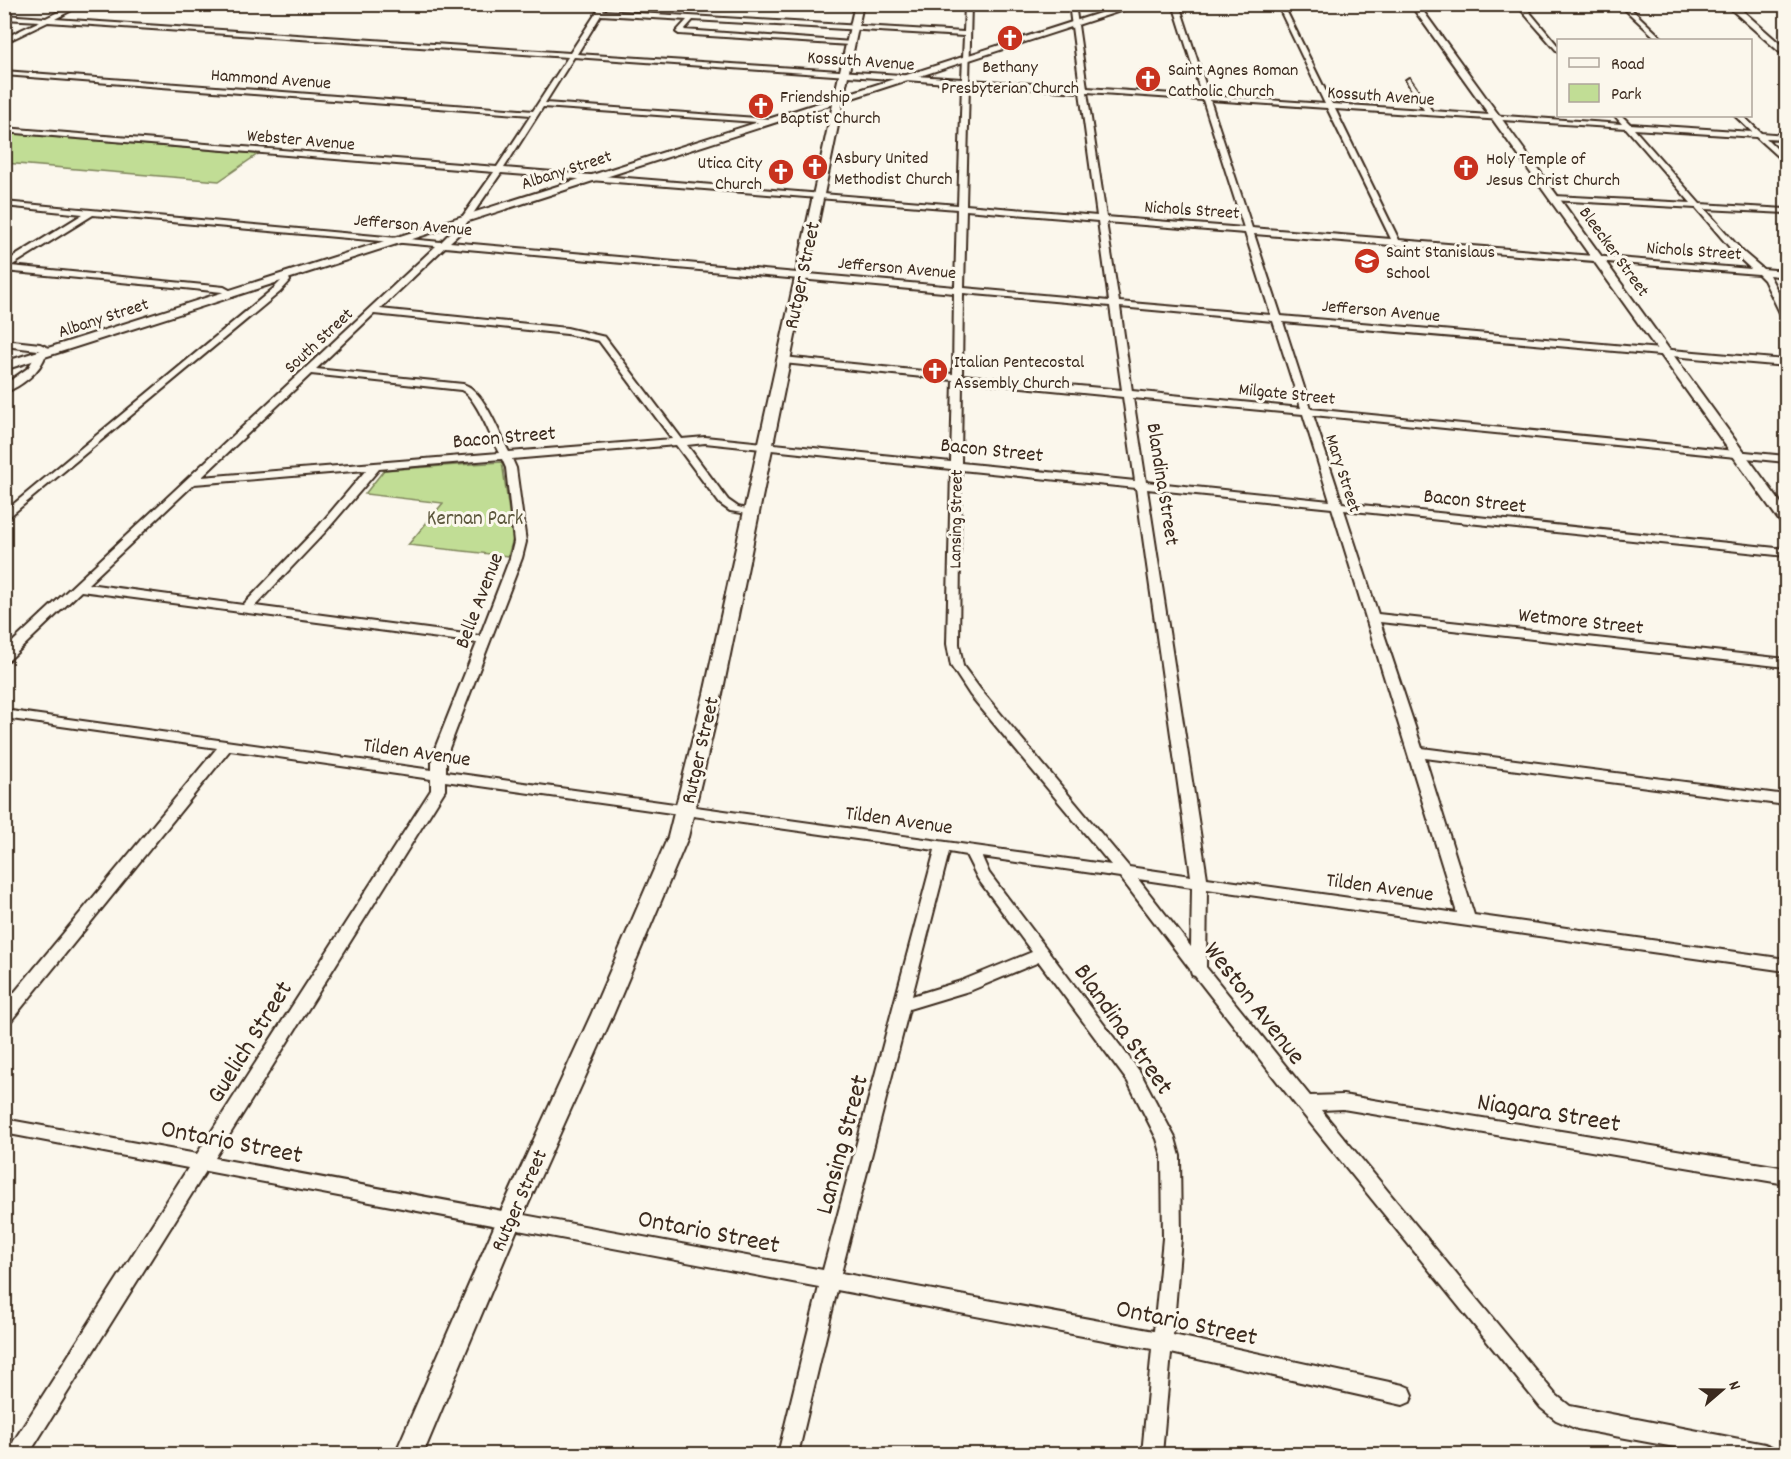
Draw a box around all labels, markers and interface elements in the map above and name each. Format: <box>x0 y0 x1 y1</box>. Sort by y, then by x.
church icon: Bethany Presbyterian Church <box>995 23 1025 53</box>
legend <box>1557 39 1752 117</box>
street label: Kossuth Avenue <box>806 46 915 79</box>
text: Road <box>1611 53 1645 78</box>
place label: Bethany Presbyterian Church <box>941 56 1079 102</box>
place label: Saint Agnes Roman Catholic Church <box>1168 59 1298 105</box>
street label: Hammond Avenue <box>210 64 332 97</box>
church icon: Saint Agnes Roman Catholic Church <box>1133 64 1163 94</box>
street label: Kossuth Avenue <box>1326 81 1435 114</box>
text: Park <box>1611 83 1642 108</box>
place label: Friendship Baptist Church <box>780 86 881 132</box>
church icon: Friendship Baptist Church <box>746 91 776 121</box>
street label: Webster Avenue <box>246 124 356 159</box>
street label: Albany Street <box>518 145 616 198</box>
place label: Asbury United Methodist Church <box>834 147 953 193</box>
place label: Holy Temple of Jesus Christ Church <box>1486 148 1620 194</box>
place label: Utica City Church <box>697 152 763 198</box>
church icon: Asbury United Methodist Church <box>800 152 830 182</box>
church icon: Holy Temple of Jesus Christ Church <box>1451 153 1481 183</box>
church icon: Utica City Church <box>766 157 796 187</box>
street label: Nichols Street <box>1143 196 1241 227</box>
street label: Bleecker Street <box>1572 202 1654 303</box>
street label: Jefferson Avenue <box>353 209 473 244</box>
street label: Rutger Street <box>778 219 830 332</box>
street label: Nichols Street <box>1645 237 1743 268</box>
place label: Saint Stanislaus School <box>1386 241 1495 287</box>
school or university icon: Saint Stanislaus School <box>1352 246 1382 276</box>
street label: Jefferson Avenue <box>837 252 957 287</box>
street label: Albany Street <box>55 293 153 346</box>
street label: Jefferson Avenue <box>1321 295 1441 330</box>
street label: South Street <box>280 303 360 380</box>
place label: Italian Pentecostal Assembly Church <box>954 351 1085 397</box>
church icon: Italian Pentecostal Assembly Church <box>920 356 950 386</box>
street label: Milgate Street <box>1237 378 1337 413</box>
street label: Bacon Street <box>452 420 557 458</box>
street label: Blandina Street <box>1137 421 1186 548</box>
street label: Mary Street <box>1317 431 1366 516</box>
street label: Bacon Street <box>939 432 1045 472</box>
street label: Lansing Street <box>944 469 971 569</box>
street label: Bacon Street <box>1422 483 1528 523</box>
park label: Kernan Park <box>427 505 523 535</box>
street label: Belle Avenue <box>449 549 513 653</box>
street label: Wetmore Street <box>1517 601 1645 644</box>
street label: Rutger Street <box>675 694 729 807</box>
street label: Tilden Avenue <box>361 732 472 776</box>
street label: Tilden Avenue <box>843 800 954 844</box>
street label: Tilden Avenue <box>1324 867 1435 911</box>
street label: Weston Avenue <box>1193 935 1313 1074</box>
street label: Blandina Street <box>1063 957 1181 1104</box>
street label: Guelich Street <box>199 974 303 1111</box>
street label: Lansing Street <box>807 1071 880 1219</box>
street label: Niagara Street <box>1474 1085 1623 1144</box>
street label: Ontario Street <box>157 1112 306 1175</box>
street label: Rutger Street <box>485 1145 557 1257</box>
street label: Ontario Street <box>634 1202 783 1265</box>
street label: Ontario Street <box>1112 1291 1261 1358</box>
north arrow <box>1692 1360 1752 1420</box>
text: N <box>1722 1378 1746 1393</box>

